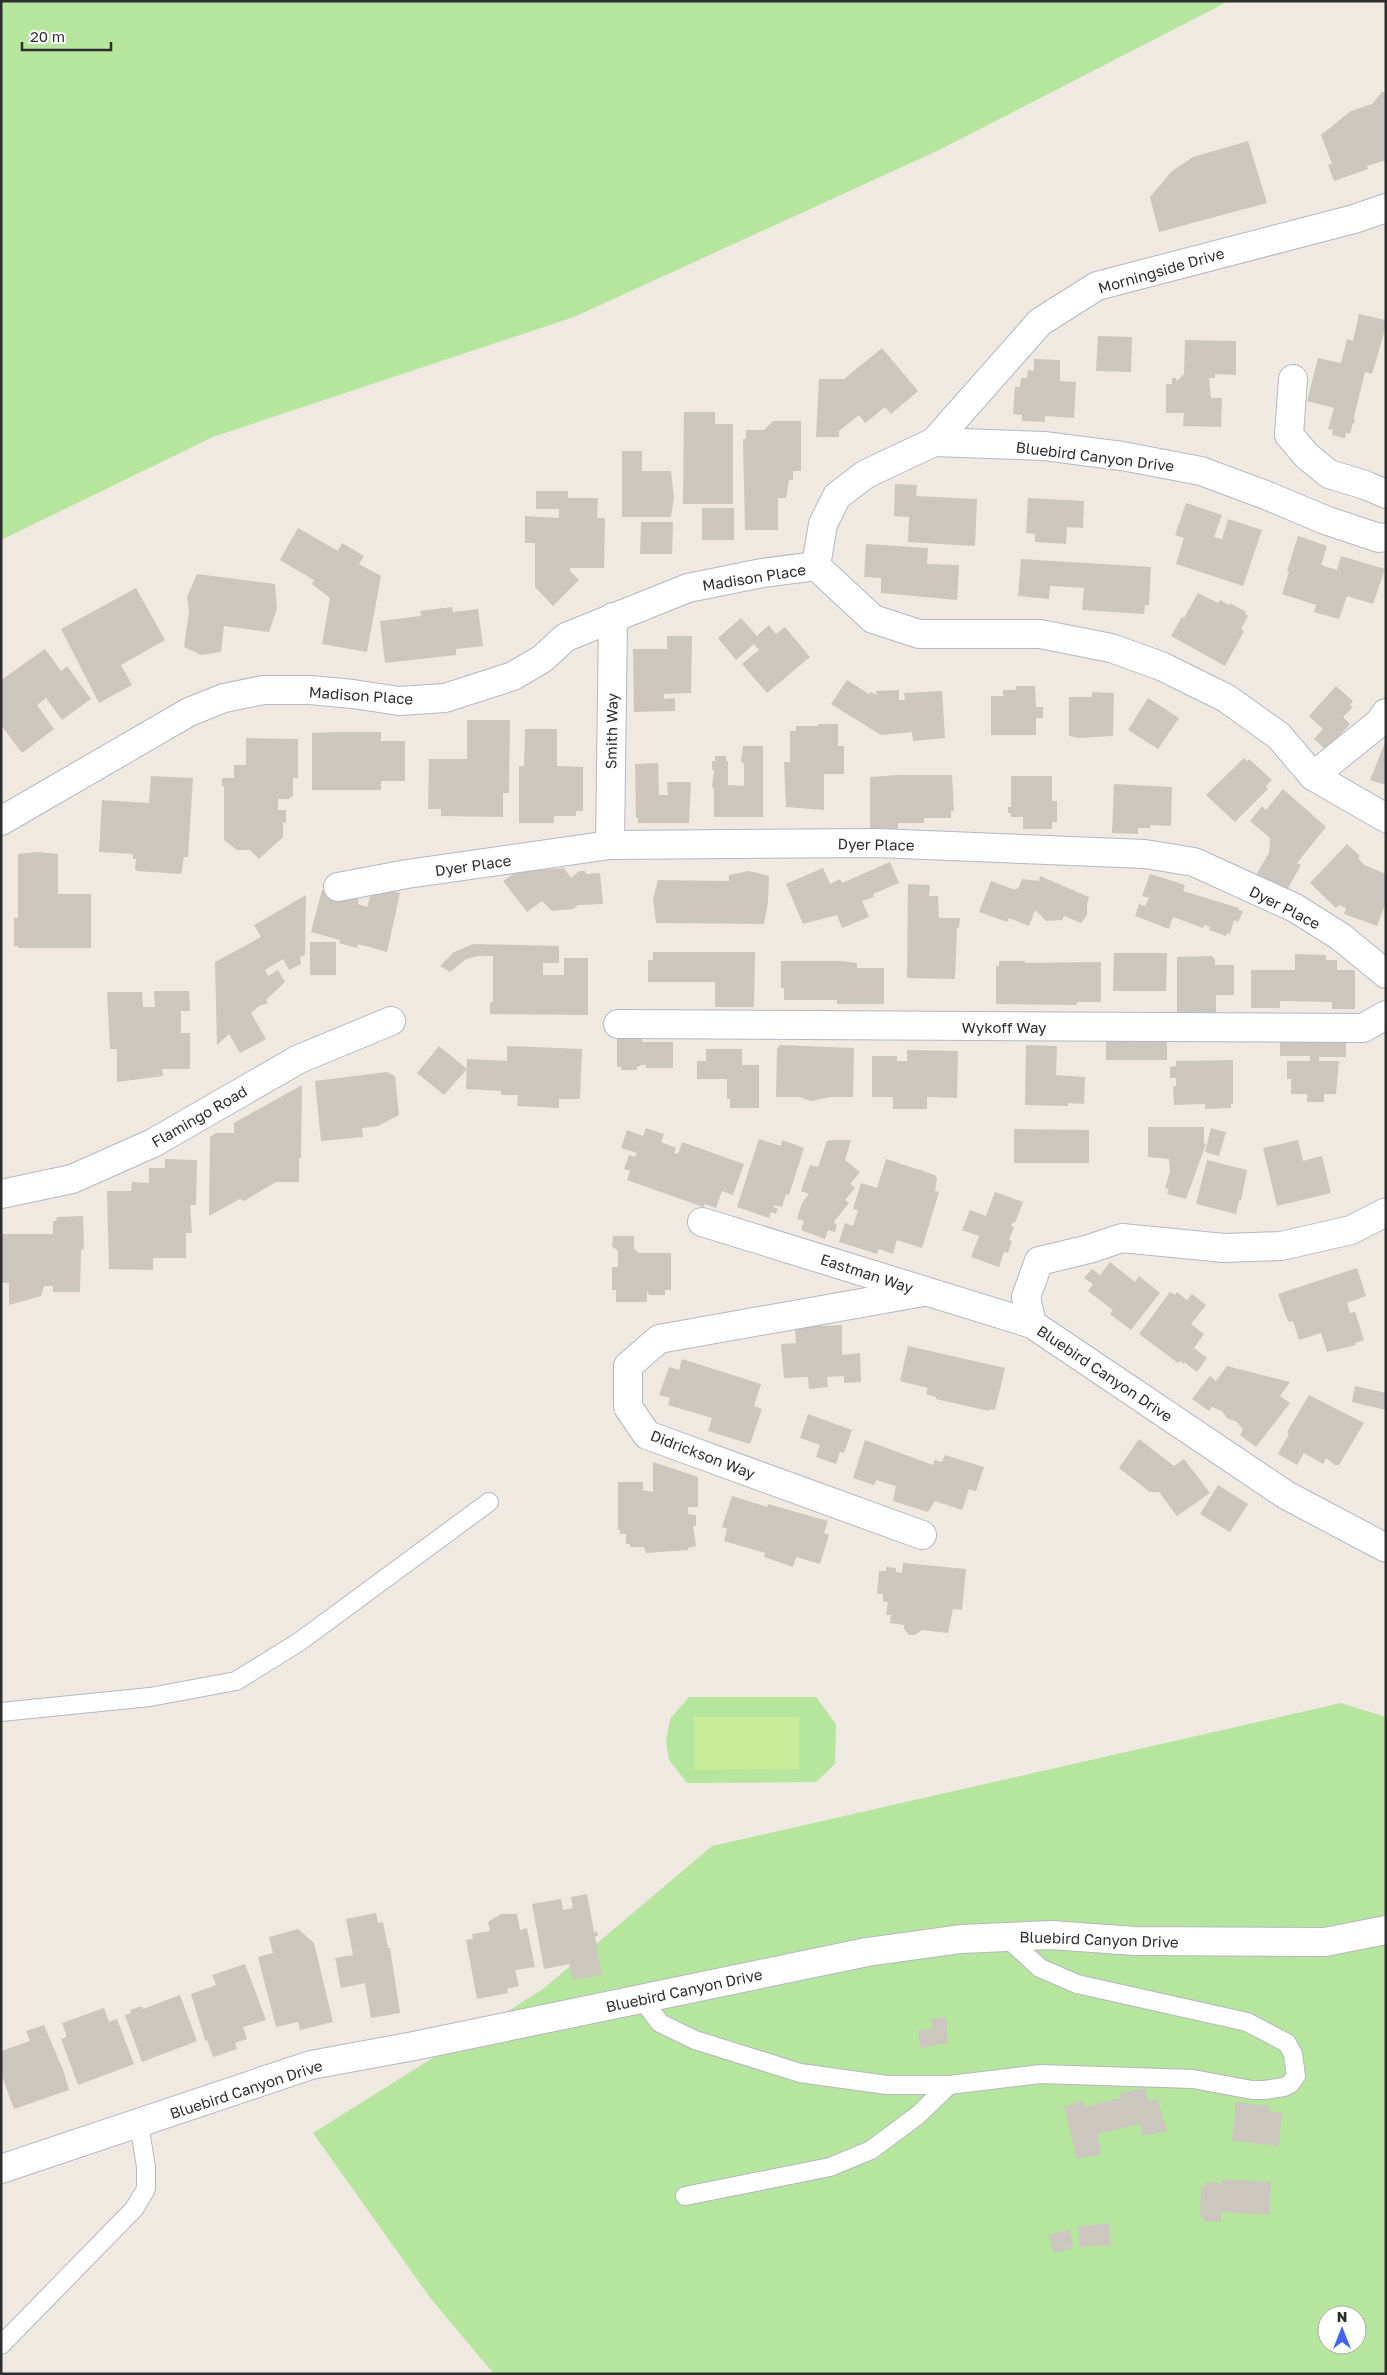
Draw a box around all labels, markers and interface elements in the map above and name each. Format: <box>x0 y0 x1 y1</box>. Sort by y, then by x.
scale bar <box>22 20 111 52</box>
text: 20 m <box>30 27 65 45</box>
street label: Morningside Drive <box>1096 243 1226 297</box>
street label: Bluebird Canyon Drive <box>1015 437 1175 475</box>
street label: Madison Place <box>701 560 807 594</box>
street label: Madison Place <box>308 682 414 708</box>
street label: Smith Way <box>601 692 621 769</box>
street label: Dyer Place <box>837 834 915 854</box>
street label: Dyer Place <box>434 851 513 879</box>
street label: Dyer Place <box>1247 882 1324 933</box>
street label: Wykoff Way <box>961 1018 1047 1036</box>
street label: Flamingo Road <box>148 1081 250 1151</box>
street label: Eastman Way <box>818 1250 916 1297</box>
street label: Bluebird Canyon Drive <box>1034 1321 1176 1425</box>
street label: Didrickson Way <box>648 1426 758 1482</box>
street label: Bluebird Canyon Drive <box>1019 1927 1179 1951</box>
street label: Bluebird Canyon Drive <box>604 1965 764 2015</box>
street label: Bluebird Canyon Drive <box>167 2056 325 2122</box>
north arrow <box>1317 2305 1367 2355</box>
text: N <box>1337 2308 1347 2325</box>

